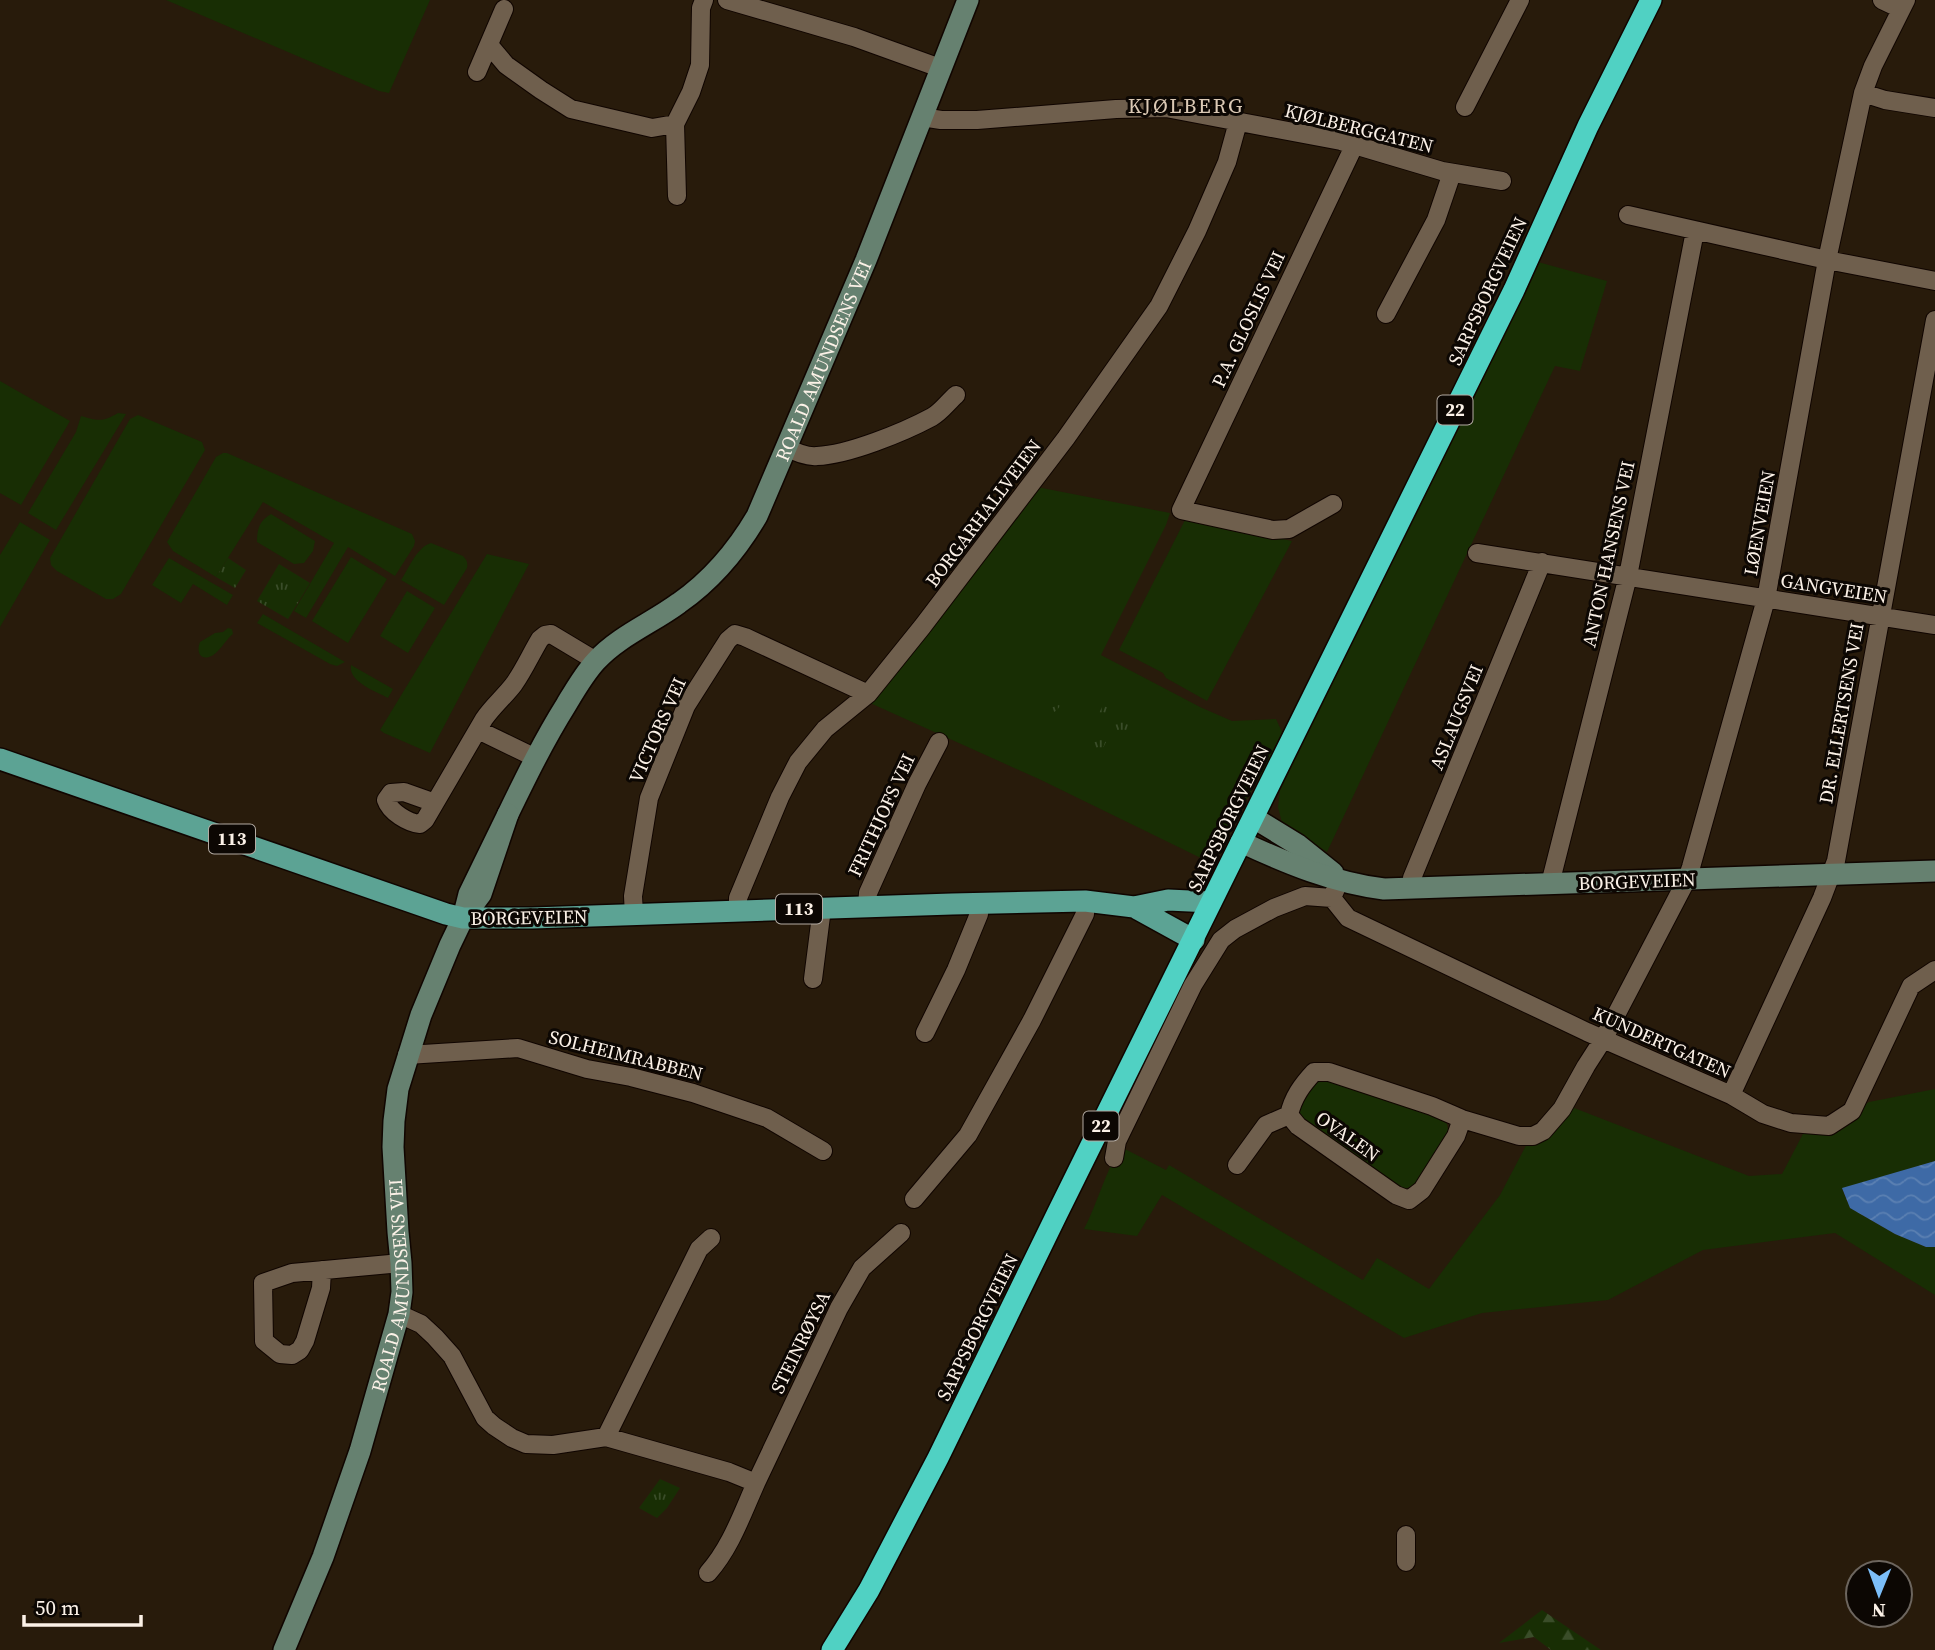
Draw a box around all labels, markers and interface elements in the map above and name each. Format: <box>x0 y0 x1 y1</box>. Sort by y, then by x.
district label: KJØLBERG <box>1128 91 1244 120</box>
street label: KJØLBERGGATEN <box>1282 97 1436 159</box>
street label: SARPSBORGVEIEN <box>1441 213 1533 369</box>
street label: P.A. GLOSLIS VEI <box>1205 247 1291 391</box>
street label: ROALD AMUNDSENS VEI <box>769 256 877 465</box>
road number: 22 <box>1438 396 1472 424</box>
street label: BORGARHALLVEIEN <box>919 434 1047 592</box>
street label: ANTON HANSENS VEI <box>1576 458 1640 650</box>
street label: LØENVEIEN <box>1737 468 1781 577</box>
street label: GANGVEIEN <box>1779 567 1889 609</box>
street label: DR. ELLERTSENS VEI <box>1812 621 1870 805</box>
street label: ASLAUGSVEI <box>1423 660 1489 774</box>
street label: VICTORS VEI <box>622 673 692 787</box>
street label: SARPSBORGVEIEN <box>1181 740 1275 896</box>
street label: FRITHJOFS VEI <box>841 749 921 881</box>
road number: 113 <box>209 824 255 854</box>
street label: BORGEVEIEN <box>1578 866 1696 896</box>
road number: 113 <box>776 894 822 924</box>
street label: BORGEVEIEN <box>470 903 588 931</box>
street label: KUNDERTGATEN <box>1589 1000 1735 1084</box>
street label: SOLHEIMRABBEN <box>546 1023 706 1087</box>
street label: OVALEN <box>1311 1105 1385 1167</box>
road number: 22 <box>1084 1112 1118 1140</box>
street label: ROALD AMUNDSENS VEI <box>364 1178 416 1395</box>
street label: SARPSBORGVEIEN <box>930 1249 1024 1405</box>
street label: STEINRØYSA <box>764 1286 836 1398</box>
north arrow <box>1844 1559 1914 1629</box>
scale bar <box>24 1584 142 1628</box>
text: 50 m <box>35 1593 80 1622</box>
text: N <box>1871 1598 1886 1624</box>

